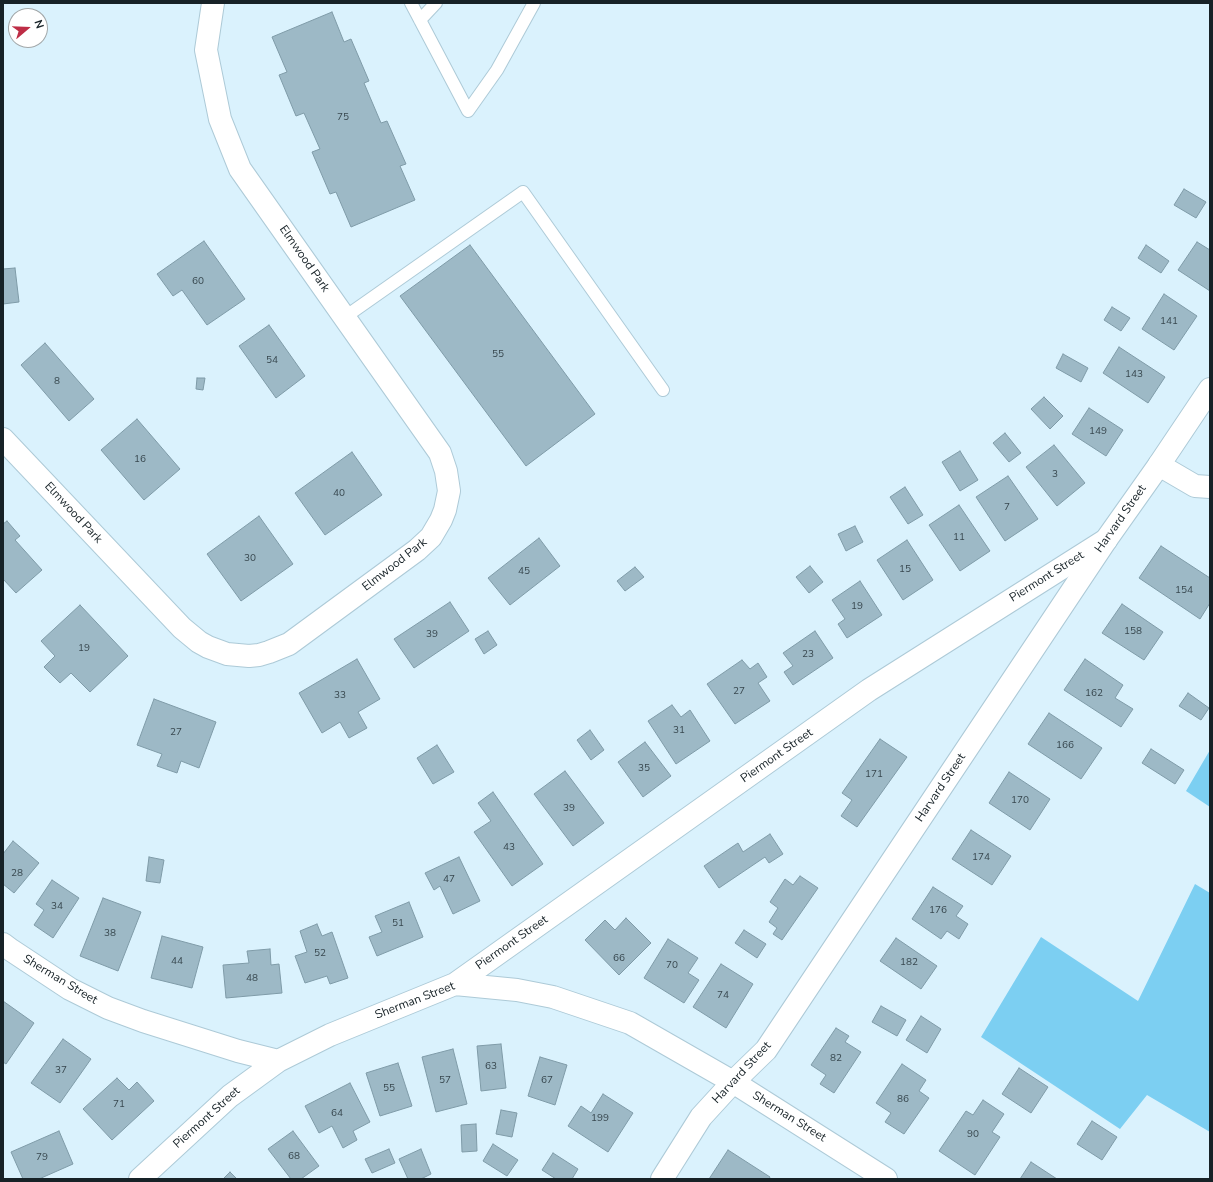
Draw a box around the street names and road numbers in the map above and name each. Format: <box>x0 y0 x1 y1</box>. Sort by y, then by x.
street label: Elmwood Park <box>276 223 332 295</box>
street label: Elmwood Park <box>41 480 105 546</box>
street label: Harvard Street <box>1092 482 1150 556</box>
street label: Elmwood Park <box>360 535 430 595</box>
street label: Piermont Street <box>1007 548 1087 606</box>
street label: Piermont Street <box>738 726 816 786</box>
street label: Harvard Street <box>913 751 969 825</box>
street label: Piermont Street <box>473 913 551 973</box>
street label: Sherman Street <box>20 952 100 1008</box>
street label: Sherman Street <box>373 979 457 1023</box>
street label: Harvard Street <box>710 1039 774 1107</box>
street label: Piermont Street <box>171 1084 243 1152</box>
street label: Sherman Street <box>750 1089 828 1145</box>

